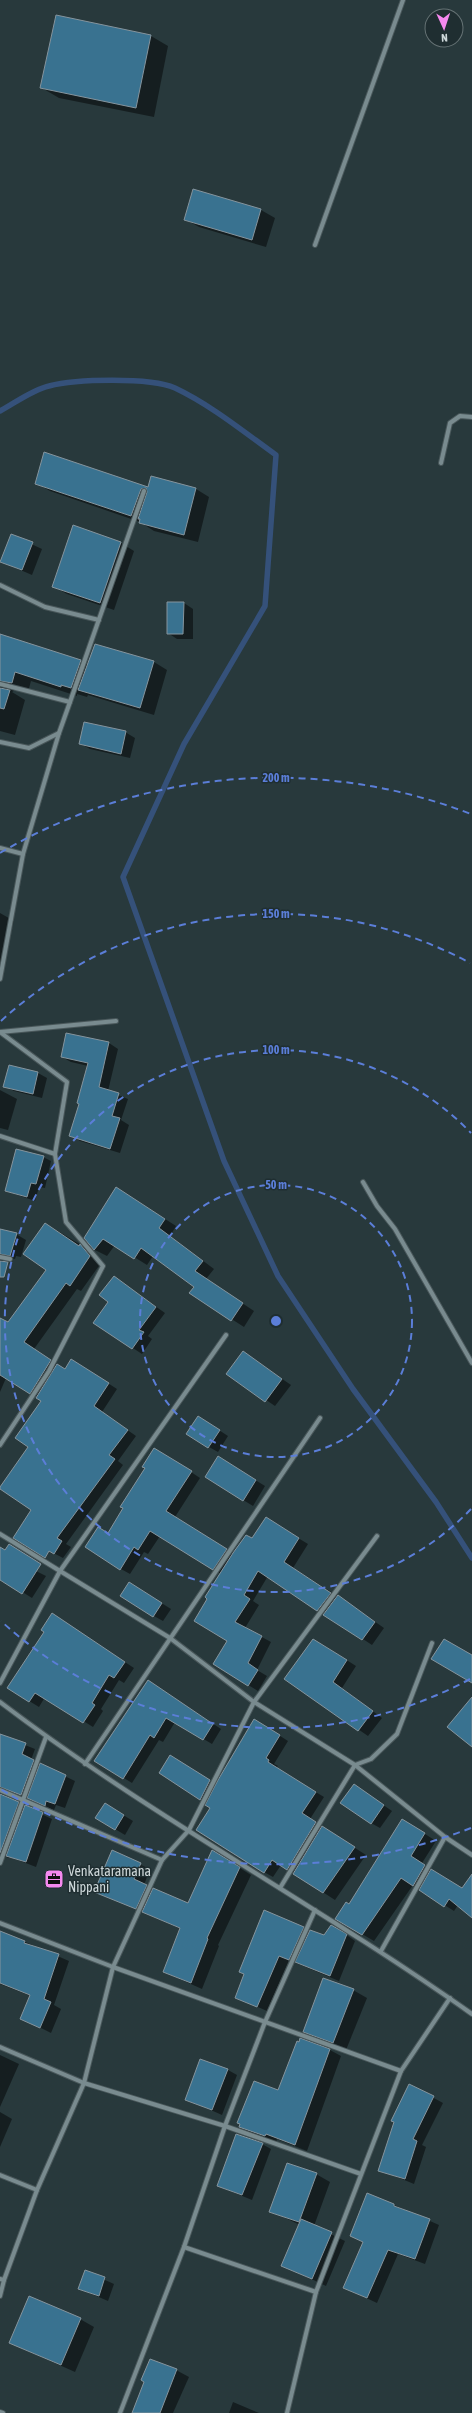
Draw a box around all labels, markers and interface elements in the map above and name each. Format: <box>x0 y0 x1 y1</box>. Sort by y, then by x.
north arrow <box>424 8 464 48</box>
text: N <box>441 32 448 44</box>
text: 200 m <box>262 771 290 785</box>
text: 150 m <box>262 907 290 921</box>
text: 100 m <box>262 1043 290 1057</box>
text: 50 m <box>265 1178 287 1192</box>
centre of rings <box>269 1314 283 1328</box>
place label: Venkataramana Nippani <box>68 1863 151 1895</box>
office icon: Venkataramana Nippani <box>43 1868 65 1890</box>

